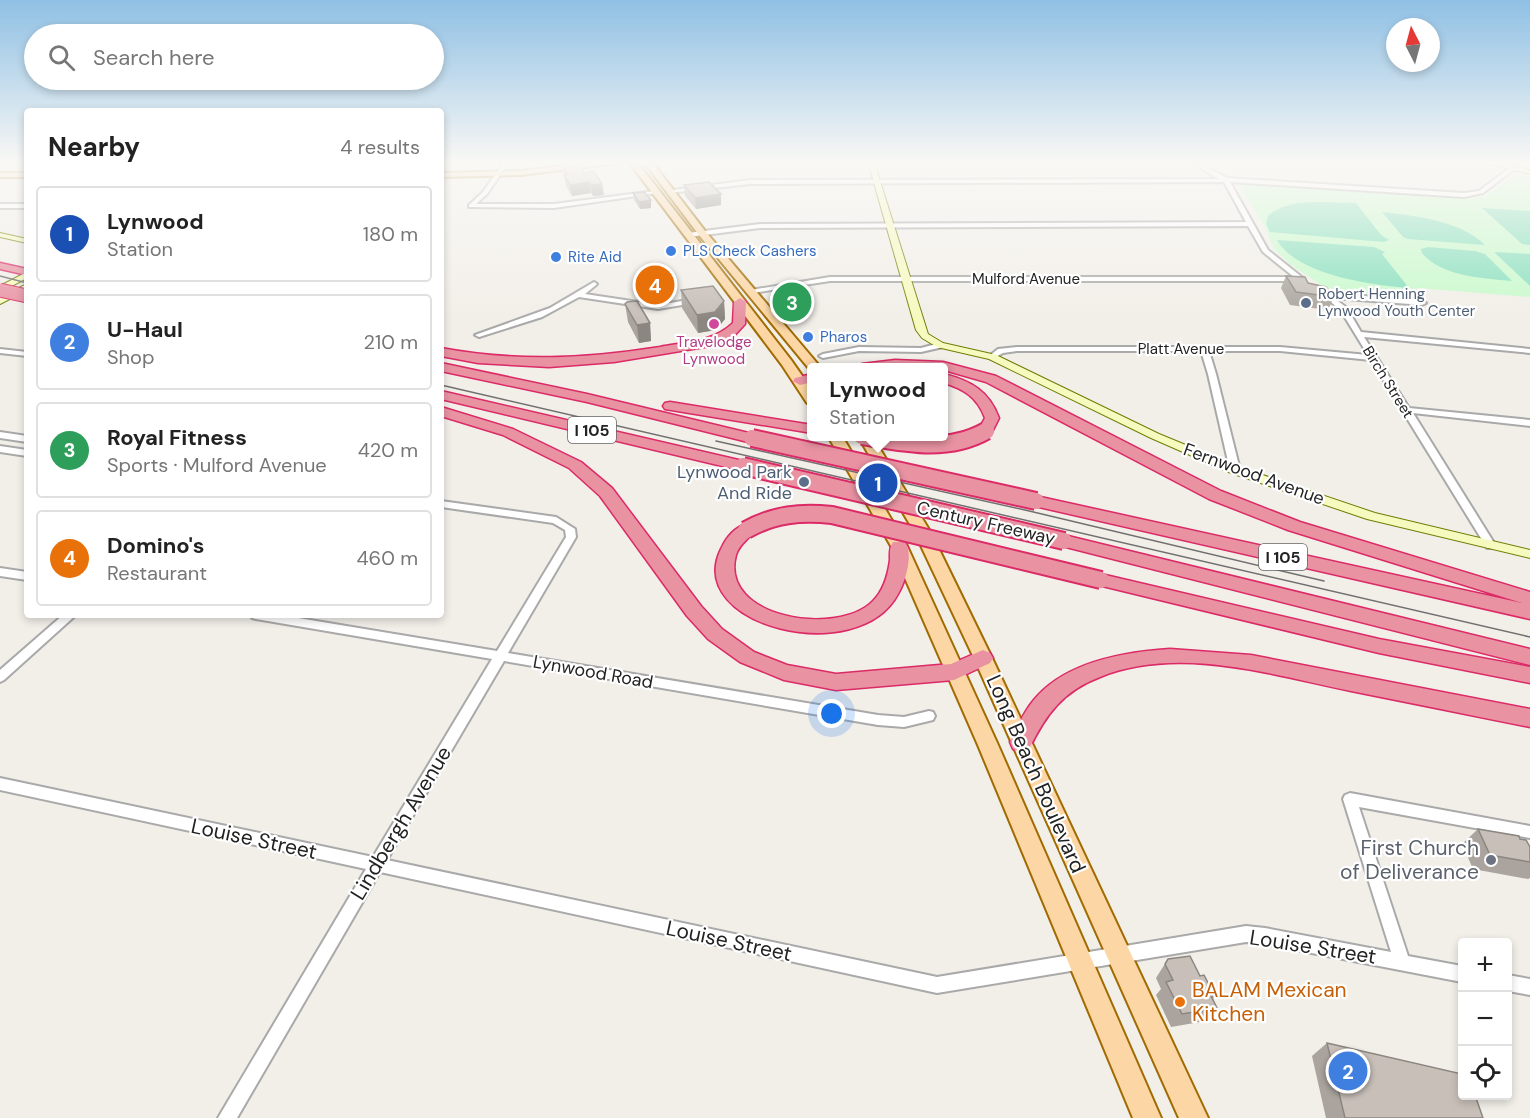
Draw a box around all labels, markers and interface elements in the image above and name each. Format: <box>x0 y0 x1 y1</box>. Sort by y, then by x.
north arrow <box>1386 18 1440 72</box>
search box <box>24 24 444 90</box>
icon: search <box>45 41 78 74</box>
text: Search here <box>93 43 214 72</box>
text: Nearby <box>48 130 140 164</box>
text: 4 results <box>340 134 420 160</box>
text: Lynwood <box>107 207 204 236</box>
text: 1 <box>66 221 73 247</box>
text: 180 m <box>363 221 418 247</box>
text: Station <box>107 236 173 262</box>
place label: PLS Check Cashers <box>683 241 817 261</box>
marker: PLS Check Cashers <box>664 244 678 258</box>
place label: Rite Aid <box>568 247 622 267</box>
marker: Rite Aid <box>549 250 563 264</box>
pin: 4 <box>636 262 674 308</box>
street label: Mulford Avenue <box>972 269 1080 289</box>
pin: 3 <box>772 280 812 324</box>
place label: Robert Henning Lynwood Youth Center <box>1318 284 1476 321</box>
marker: Robert Henning Lynwood Youth Center <box>1299 296 1313 310</box>
text: U-Haul <box>107 315 183 344</box>
marker: Travelodge Lynwood <box>707 317 721 331</box>
place label: Pharos <box>820 327 867 347</box>
text: 2 <box>64 329 75 355</box>
text: 210 m <box>363 329 418 355</box>
marker: Pharos <box>801 330 815 344</box>
place label: Travelodge Lynwood <box>676 332 752 369</box>
street label: Platt Avenue <box>1138 339 1224 359</box>
street label: Birch Street <box>1358 342 1418 422</box>
text: Shop <box>107 344 154 370</box>
popup <box>807 363 948 441</box>
text: Lynwood <box>829 375 926 404</box>
text: Station <box>829 404 895 430</box>
road number: I 105 <box>568 417 616 443</box>
text: Royal Fitness <box>107 423 247 452</box>
text: 3 <box>63 437 76 463</box>
text: 420 m <box>358 437 418 463</box>
street label: Fernwood Avenue <box>1180 437 1328 511</box>
text: Sports · Mulford Avenue <box>107 452 327 478</box>
place label: Lynwood Park And Ride <box>677 460 792 505</box>
pin: 1 <box>858 460 898 506</box>
marker: Lynwood Park And Ride <box>797 475 811 489</box>
street label: Century Freeway <box>914 495 1058 551</box>
text: Domino's <box>107 531 205 560</box>
road number: I 105 <box>1259 544 1307 570</box>
text: 4 <box>63 545 76 571</box>
text: 460 m <box>356 545 418 571</box>
text: Restaurant <box>107 560 207 586</box>
street label: Lynwood Road <box>531 650 655 694</box>
street label: Long Beach Boulevard <box>980 671 1092 877</box>
your location <box>817 699 846 728</box>
street label: Lindbergh Avenue <box>344 741 458 905</box>
street label: Louise Street <box>189 812 319 866</box>
place label: First Church of Deliverance <box>1340 834 1479 886</box>
marker: First Church of Deliverance <box>1484 853 1498 867</box>
street label: Louise Street <box>664 914 794 968</box>
street label: Louise Street <box>1248 923 1378 971</box>
map controls <box>1458 938 1512 1100</box>
button: + <box>1458 938 1512 992</box>
place label: BALAM Mexican Kitchen <box>1192 976 1347 1028</box>
button: − <box>1458 992 1512 1046</box>
marker: BALAM Mexican Kitchen <box>1173 995 1187 1009</box>
button: locate <box>1458 1046 1512 1100</box>
pin: 2 <box>1328 1048 1368 1094</box>

